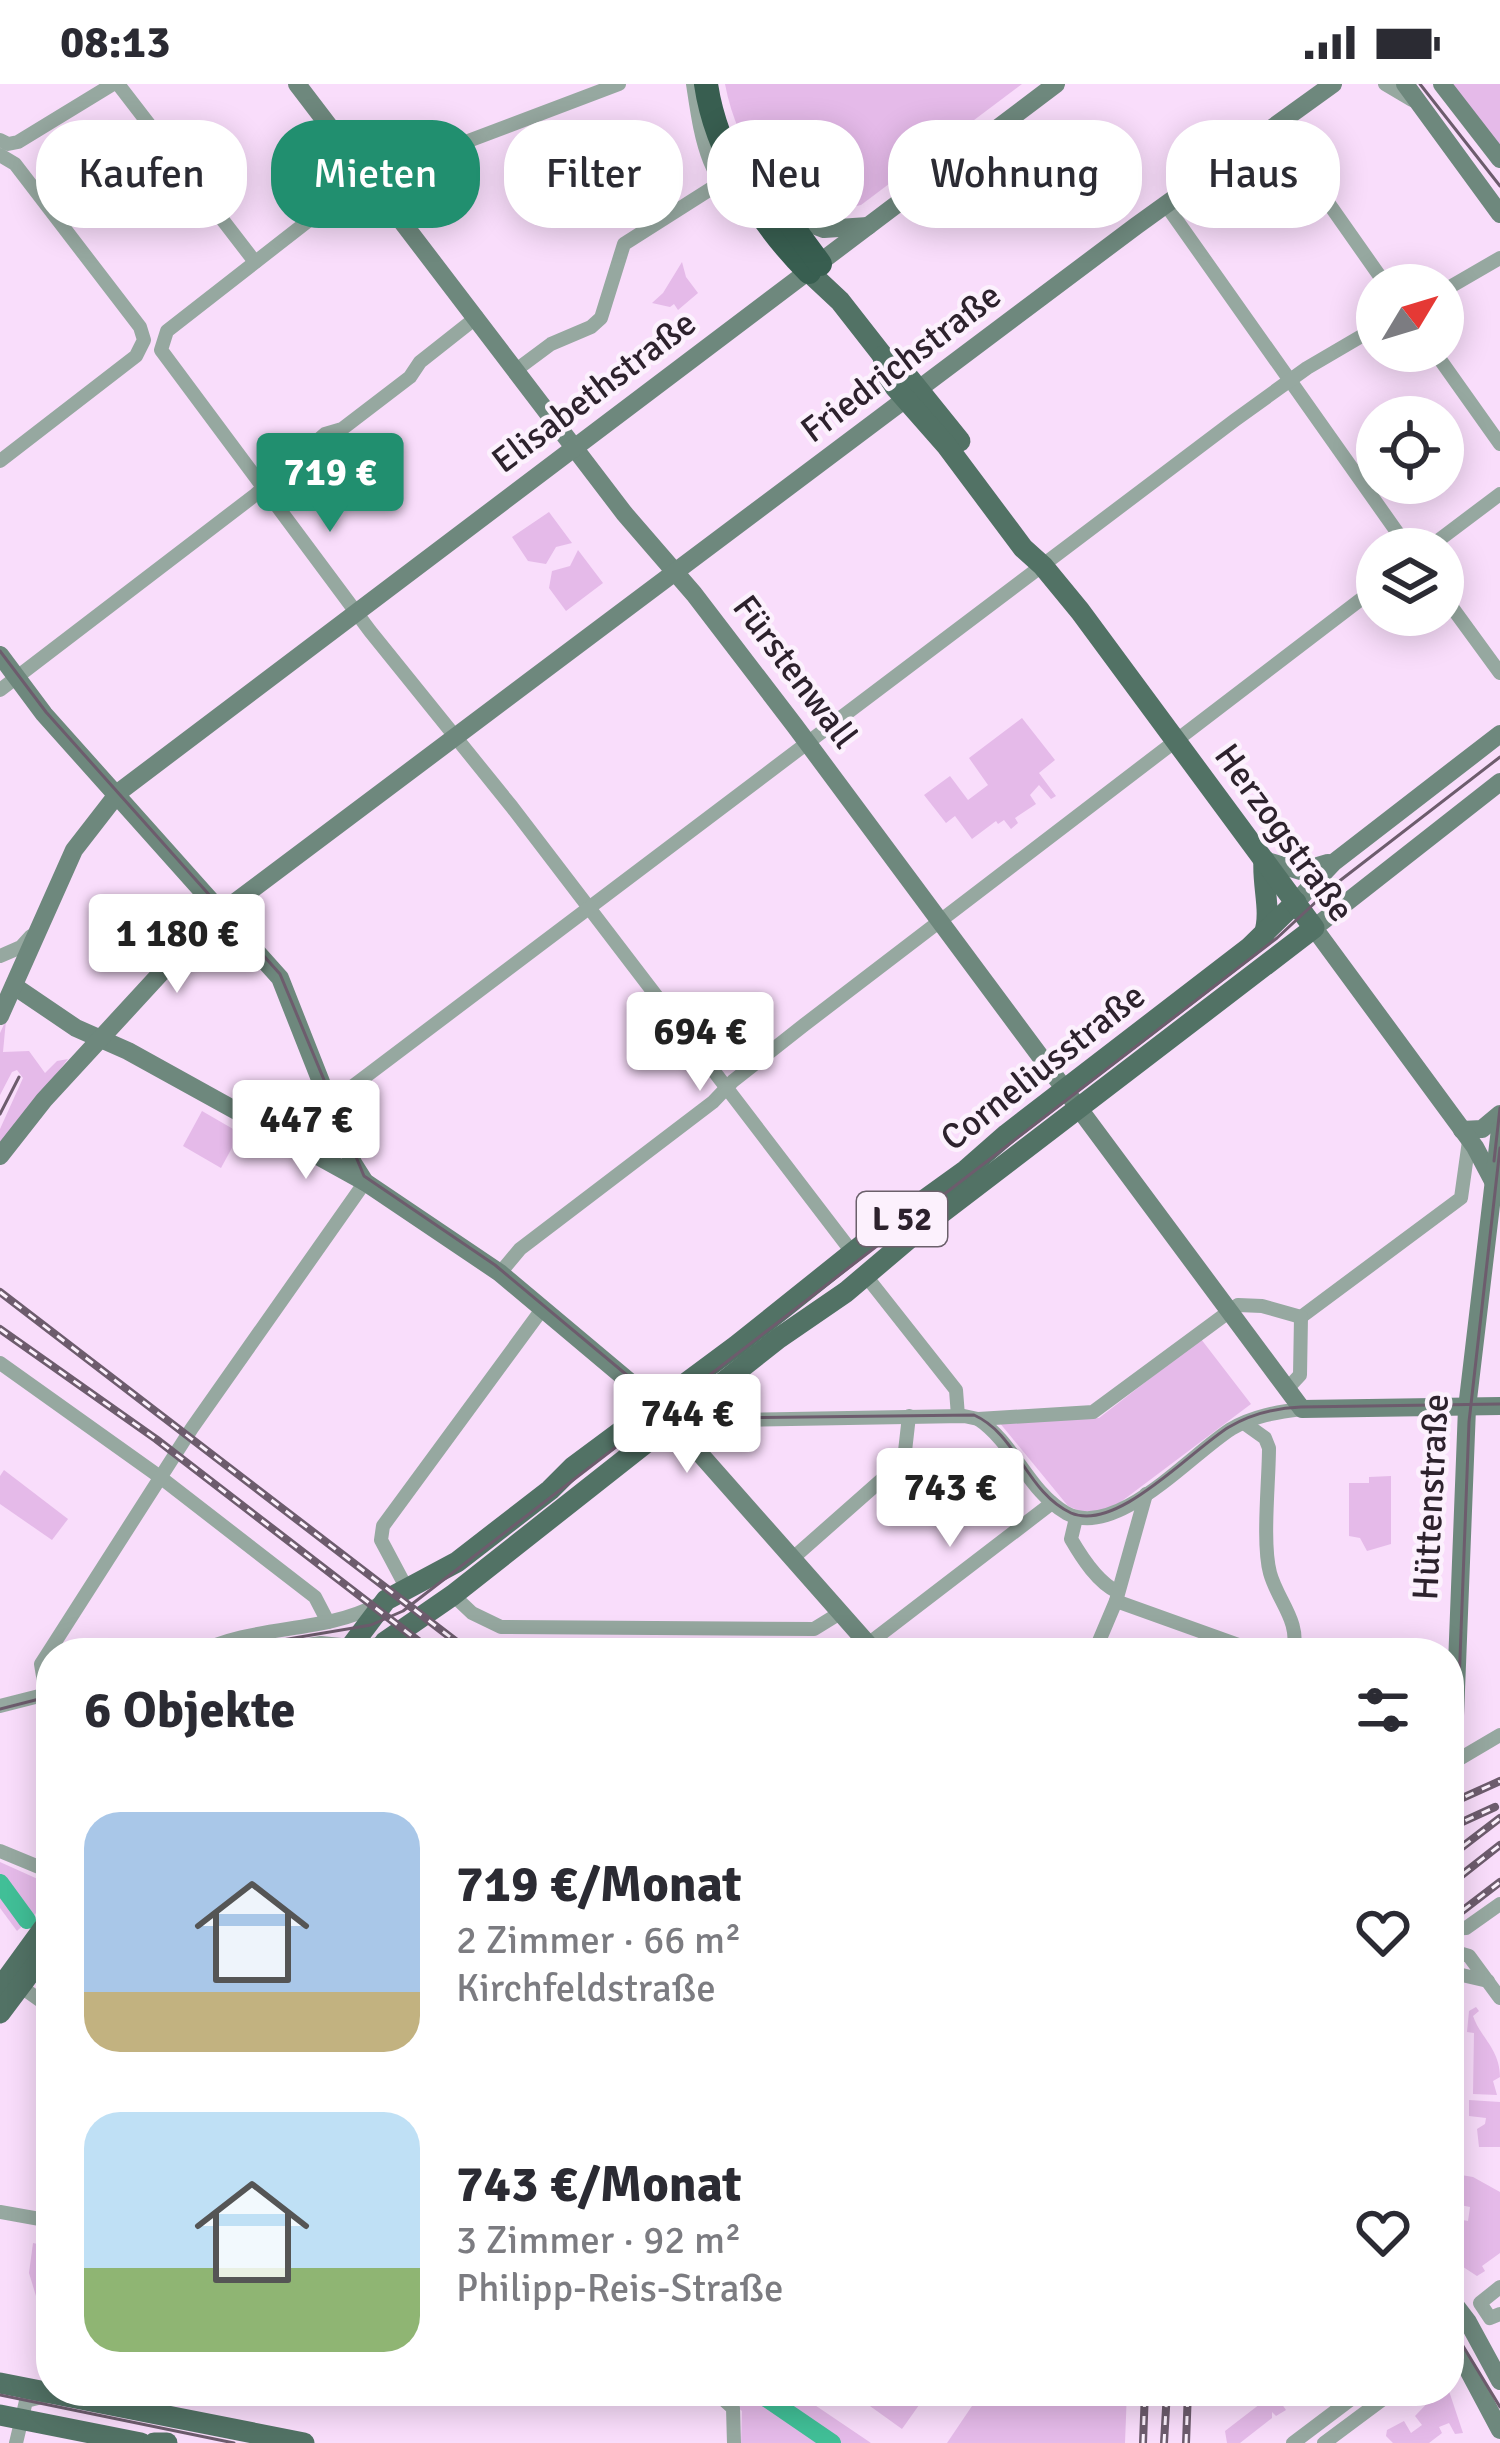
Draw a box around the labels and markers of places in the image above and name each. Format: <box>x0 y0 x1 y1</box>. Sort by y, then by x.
pin: 719 € <box>246 433 414 535</box>
pin: 1 180 € <box>66 894 288 996</box>
pin: 694 € <box>616 992 784 1094</box>
pin: 447 € <box>222 1080 390 1182</box>
pin: 744 € <box>603 1374 771 1476</box>
pin: 743 € <box>866 1448 1034 1550</box>

